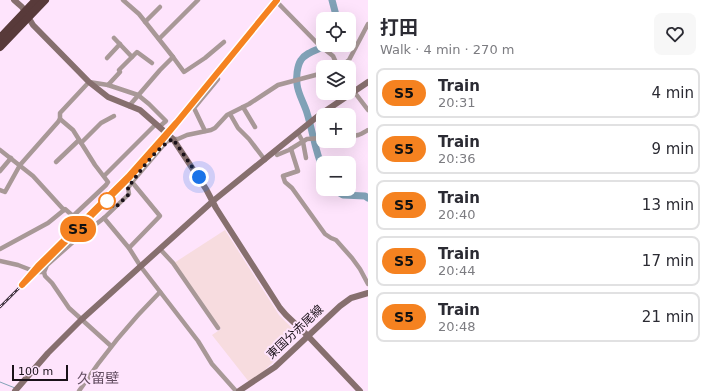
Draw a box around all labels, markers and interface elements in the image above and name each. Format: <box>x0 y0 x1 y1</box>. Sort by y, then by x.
map controls <box>316 12 356 196</box>
button: locate <box>316 12 356 52</box>
button: heart <box>654 13 696 55</box>
text: 打田 <box>380 16 418 38</box>
text: Walk · 4 min · 270 m <box>380 42 514 57</box>
button: layers <box>316 60 356 100</box>
text: Train <box>438 77 480 95</box>
text: 4 min <box>651 84 694 102</box>
text: S5 <box>394 85 414 101</box>
text: 20:31 <box>438 95 475 110</box>
button: + <box>316 108 356 148</box>
text: Train <box>438 133 480 151</box>
text: 9 min <box>651 140 694 158</box>
text: S5 <box>394 141 414 157</box>
text: 20:36 <box>438 151 475 166</box>
button: − <box>316 156 356 196</box>
your location <box>189 167 209 187</box>
text: Train <box>438 189 480 207</box>
unlabelled marker <box>98 192 116 210</box>
text: 13 min <box>642 196 694 214</box>
text: S5 <box>394 197 414 213</box>
text: 20:40 <box>438 207 475 222</box>
line badge: S5 <box>60 216 96 242</box>
text: S5 <box>68 221 88 237</box>
text: Train <box>438 245 480 263</box>
text: 17 min <box>642 252 694 270</box>
text: S5 <box>394 253 414 269</box>
text: 20:44 <box>438 263 475 278</box>
text: Train <box>438 301 480 319</box>
street label: 東国分赤尾線 <box>264 302 326 362</box>
text: 21 min <box>642 308 694 326</box>
text: S5 <box>394 309 414 325</box>
text: 20:48 <box>438 319 475 334</box>
scale bar <box>12 363 68 382</box>
text: 100 m <box>18 365 53 378</box>
district label: 久留壁 <box>77 370 119 386</box>

